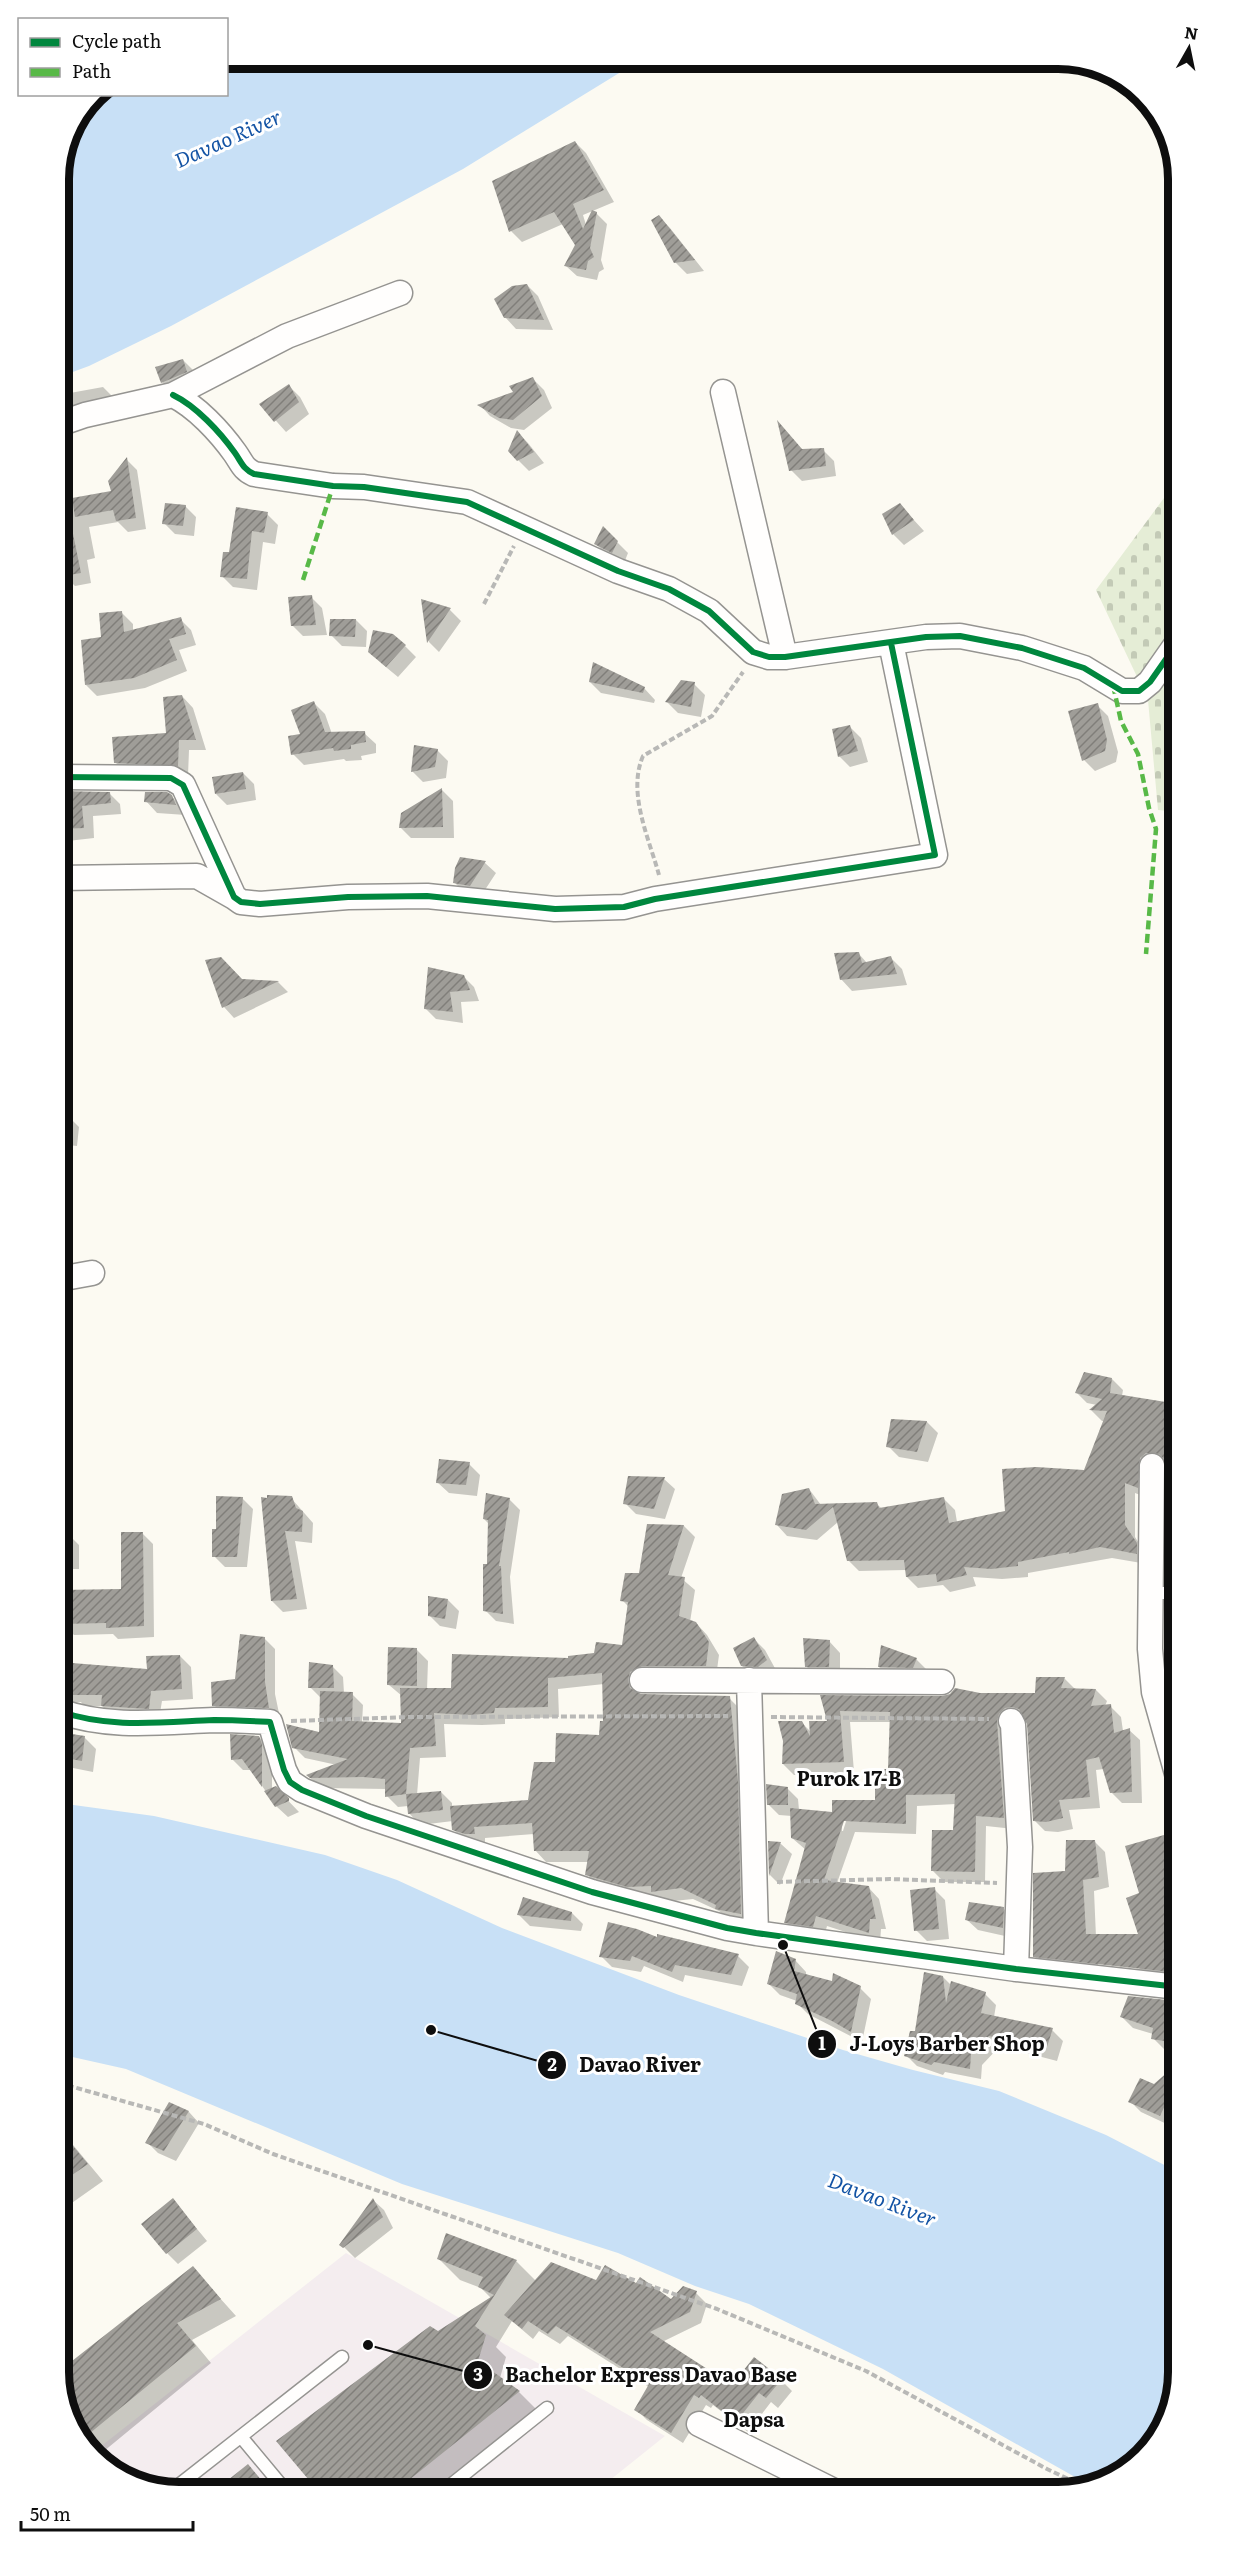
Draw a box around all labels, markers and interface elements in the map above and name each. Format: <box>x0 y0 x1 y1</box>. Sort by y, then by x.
legend <box>18 18 228 96</box>
north arrow <box>1159 18 1219 78</box>
text: N <box>1183 19 1200 45</box>
text: Cycle path <box>72 27 161 54</box>
text: Path <box>72 57 111 84</box>
water label: Davao River <box>169 100 285 174</box>
district label: Purok 17-B <box>797 1762 902 1792</box>
callout: J-Loys Barber Shop <box>807 2025 1057 2063</box>
text: J-Loys Barber Shop <box>849 2027 1045 2057</box>
text: 1 <box>818 2029 826 2056</box>
callout: Davao River <box>537 2046 713 2084</box>
text: Davao River <box>579 2048 701 2078</box>
text: 2 <box>547 2050 557 2077</box>
water label: Davao River <box>824 2164 941 2233</box>
callout: Bachelor Express Davao Base <box>463 2356 810 2394</box>
text: Bachelor Express Davao Base <box>505 2358 797 2388</box>
text: 3 <box>473 2360 483 2387</box>
district label: Dapsa <box>723 2403 785 2433</box>
scale bar <box>21 2494 194 2532</box>
text: 50 m <box>30 2500 71 2527</box>

